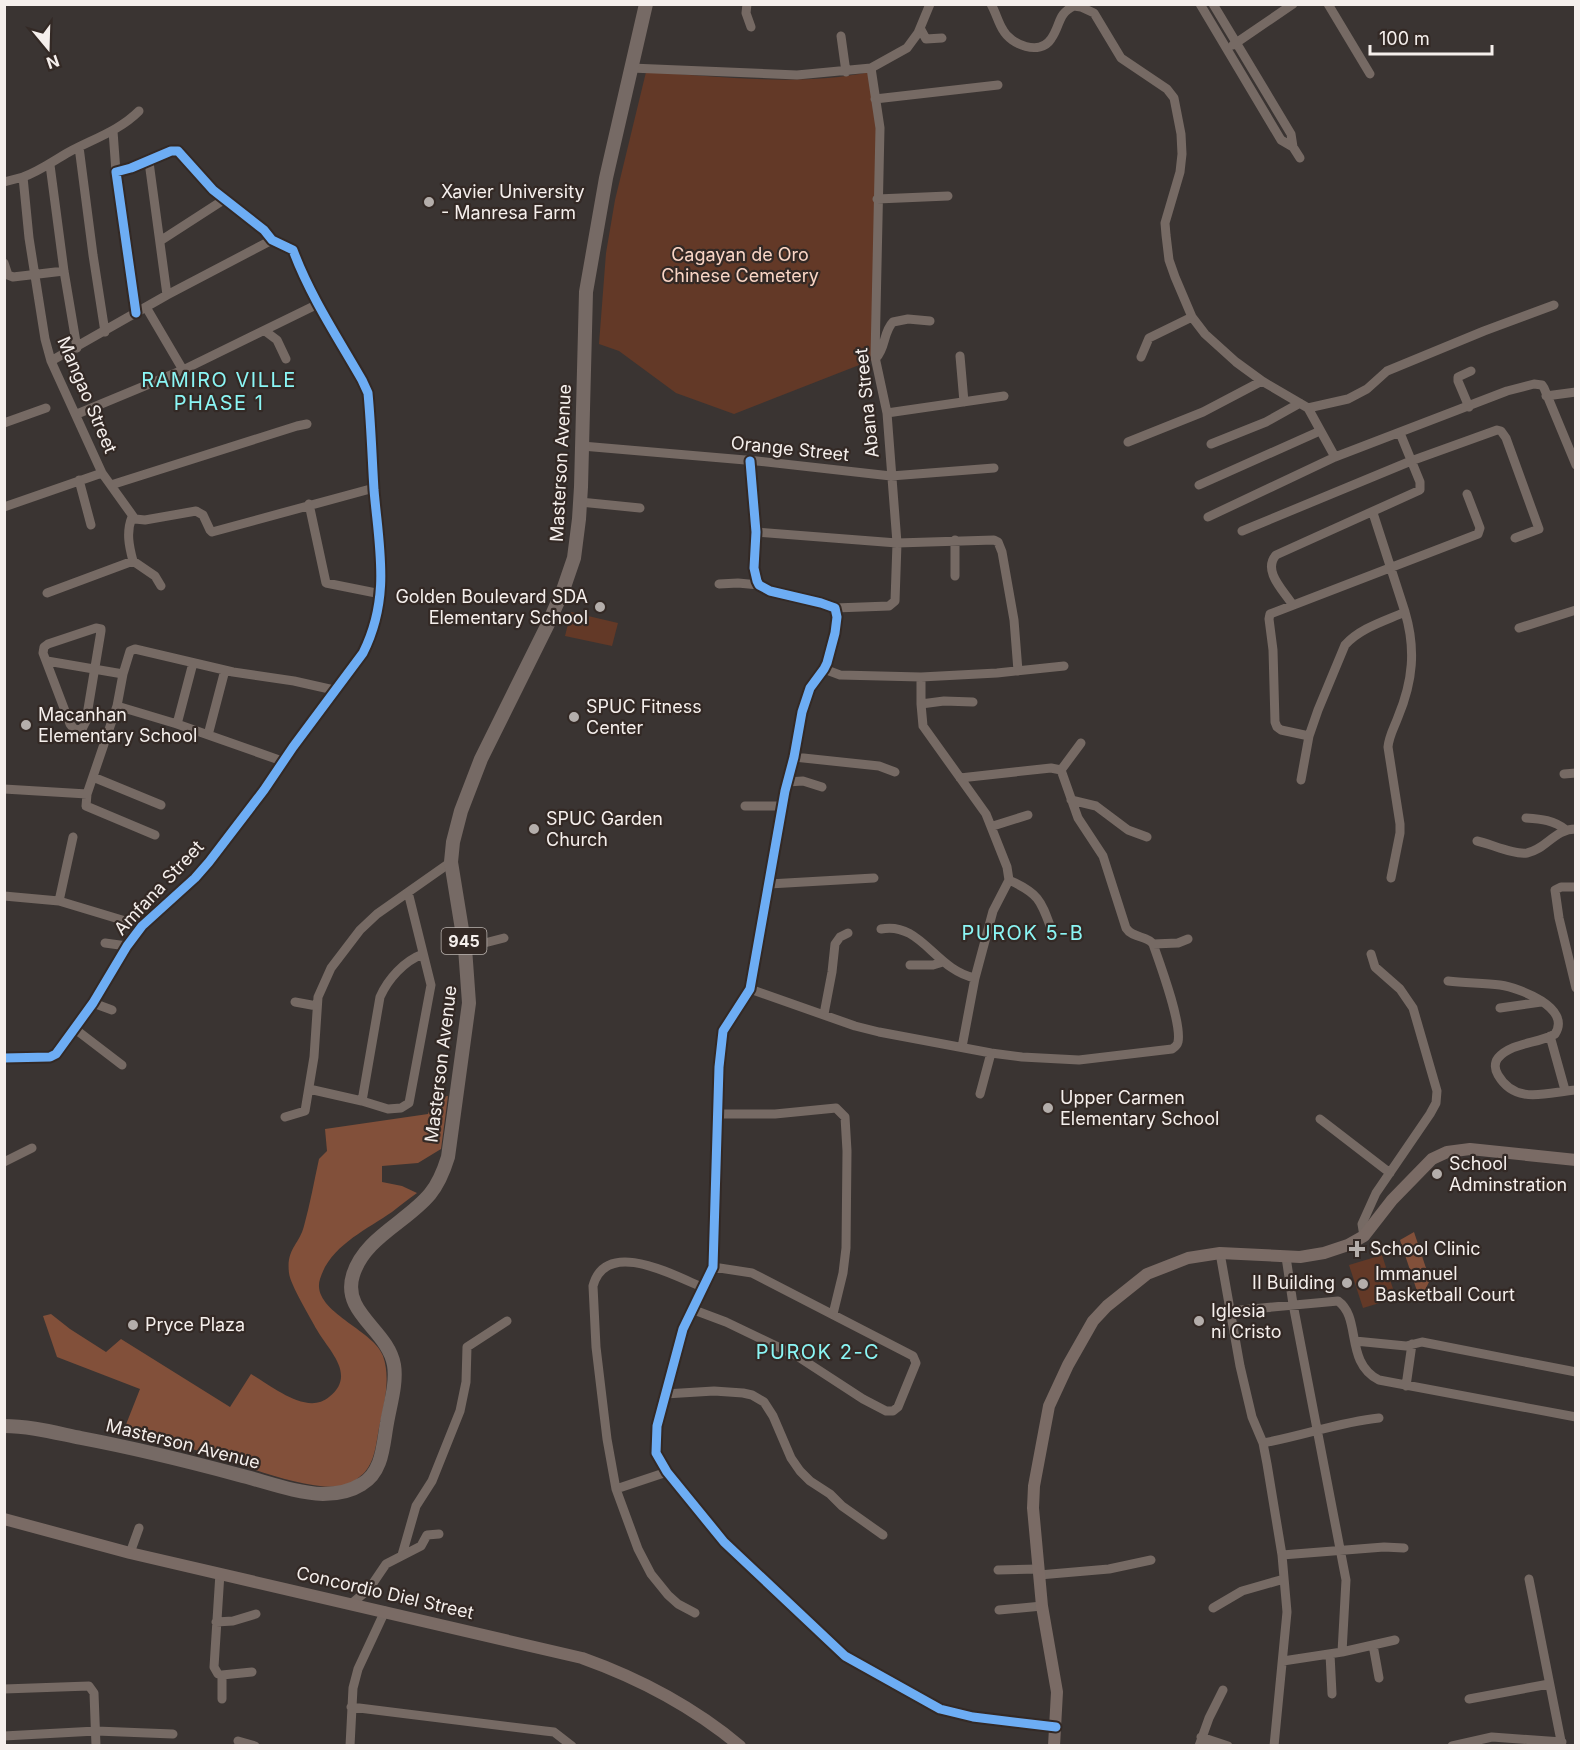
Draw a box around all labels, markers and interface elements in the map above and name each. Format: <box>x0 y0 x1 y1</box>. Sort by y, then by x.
north arrow <box>18 18 78 78</box>
scale bar <box>1370 18 1492 56</box>
text: 100 m <box>1379 28 1430 49</box>
text: N <box>44 51 62 74</box>
place label: Xavier University - Manresa Farm <box>441 181 585 223</box>
marker: Xavier University - Manresa Farm <box>422 195 436 209</box>
park label: Cagayan de Oro Chinese Cemetery <box>661 244 819 286</box>
street label: Mangao Street <box>53 333 122 456</box>
street label: Abana Street <box>850 347 883 459</box>
district label: RAMIRO VILLE PHASE 1 <box>141 368 297 415</box>
street label: Masterson Avenue <box>546 383 575 542</box>
street label: Orange Street <box>730 432 850 465</box>
place label: Golden Boulevard SDA Elementary School <box>395 586 588 628</box>
marker: Golden Boulevard SDA Elementary School <box>593 600 607 614</box>
place label: SPUC Fitness Center <box>586 696 702 738</box>
place label: Macanhan Elementary School <box>38 704 197 746</box>
marker: SPUC Fitness Center <box>567 710 581 724</box>
marker: Macanhan Elementary School <box>19 718 33 732</box>
place label: SPUC Garden Church <box>546 808 663 850</box>
marker: SPUC Garden Church <box>527 822 541 836</box>
street label: Amfana Street <box>110 836 208 939</box>
district label: PUROK 5-B <box>962 921 1084 945</box>
road number: 945 <box>442 928 486 954</box>
street label: Masterson Avenue <box>420 984 461 1144</box>
place label: Upper Carmen Elementary School <box>1060 1087 1219 1129</box>
marker: Upper Carmen Elementary School <box>1041 1101 1055 1115</box>
place label: School Adminstration <box>1449 1153 1567 1195</box>
marker: School Adminstration <box>1430 1167 1444 1181</box>
place label: School Clinic <box>1370 1238 1481 1259</box>
marker: School Clinic <box>1348 1240 1366 1258</box>
place label: Immanuel Basketball Court <box>1375 1263 1515 1305</box>
place label: II Building <box>1252 1272 1335 1293</box>
marker: II Building <box>1340 1276 1354 1290</box>
marker: Immanuel Basketball Court <box>1356 1277 1370 1291</box>
place label: Iglesia ni Cristo <box>1211 1300 1282 1342</box>
place label: Pryce Plaza <box>145 1314 245 1335</box>
marker: Iglesia ni Cristo <box>1192 1314 1206 1328</box>
marker: Pryce Plaza <box>126 1318 140 1332</box>
district label: PUROK 2-C <box>756 1340 880 1364</box>
street label: Masterson Avenue <box>104 1414 262 1473</box>
street label: Concordio Diel Street <box>294 1562 476 1623</box>

